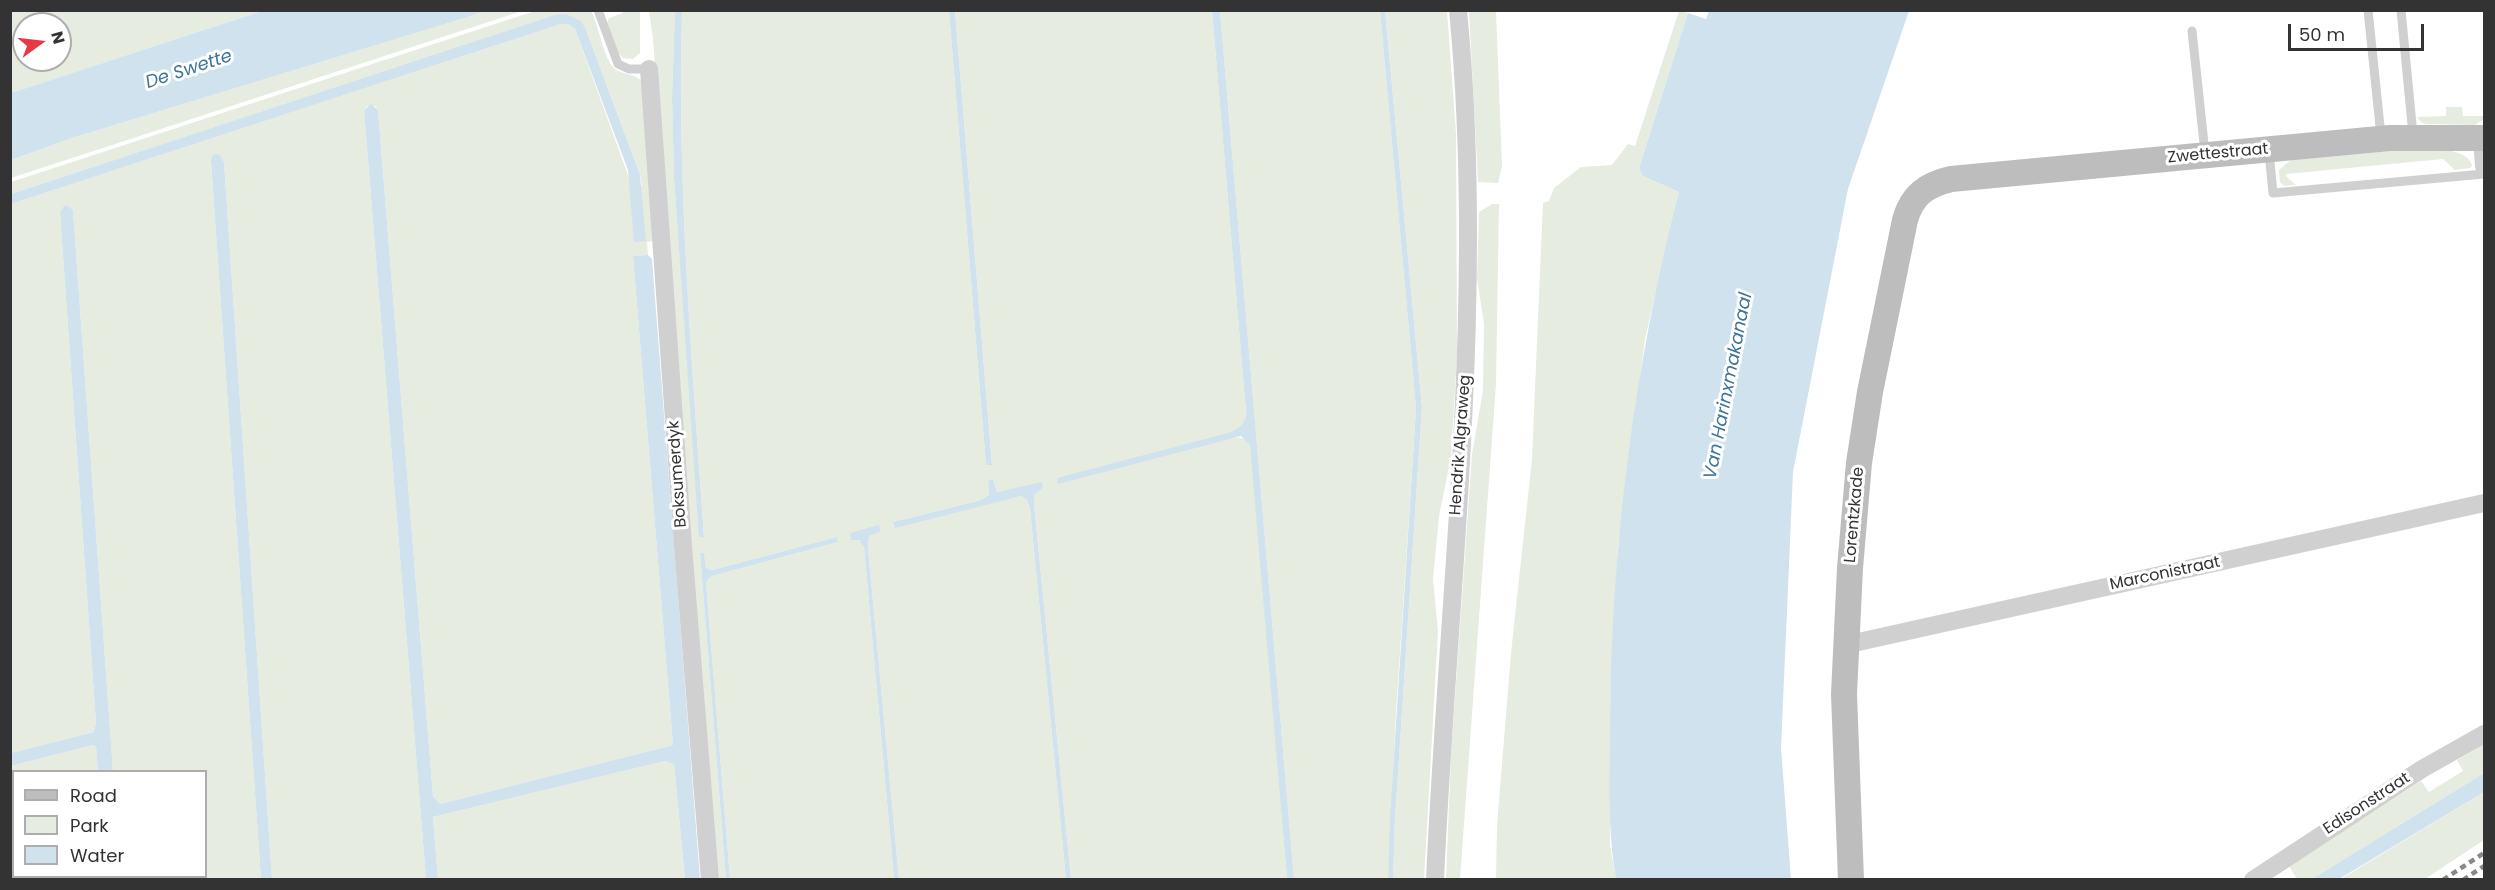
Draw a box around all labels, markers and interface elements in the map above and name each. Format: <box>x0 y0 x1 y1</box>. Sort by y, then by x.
north arrow <box>12 12 72 72</box>
scale bar <box>2291 12 2428 50</box>
text: 50 m <box>2299 22 2345 47</box>
text: N <box>45 29 71 47</box>
water label: De Swette <box>143 46 235 94</box>
street label: Zwettestraat <box>2167 140 2269 168</box>
water label: Van Harinxmakanaal <box>1700 291 1758 481</box>
street label: Hendrik Algraweg <box>1447 374 1475 516</box>
street label: Boksumerdyk <box>665 420 691 528</box>
street label: Lorentzkade <box>1841 466 1869 564</box>
street label: Marconistraat <box>2108 553 2222 595</box>
street label: Edisonstraat <box>2320 769 2414 839</box>
legend <box>12 770 207 878</box>
text: Road <box>70 783 117 808</box>
text: Park <box>70 813 109 838</box>
text: Water <box>70 843 124 868</box>

